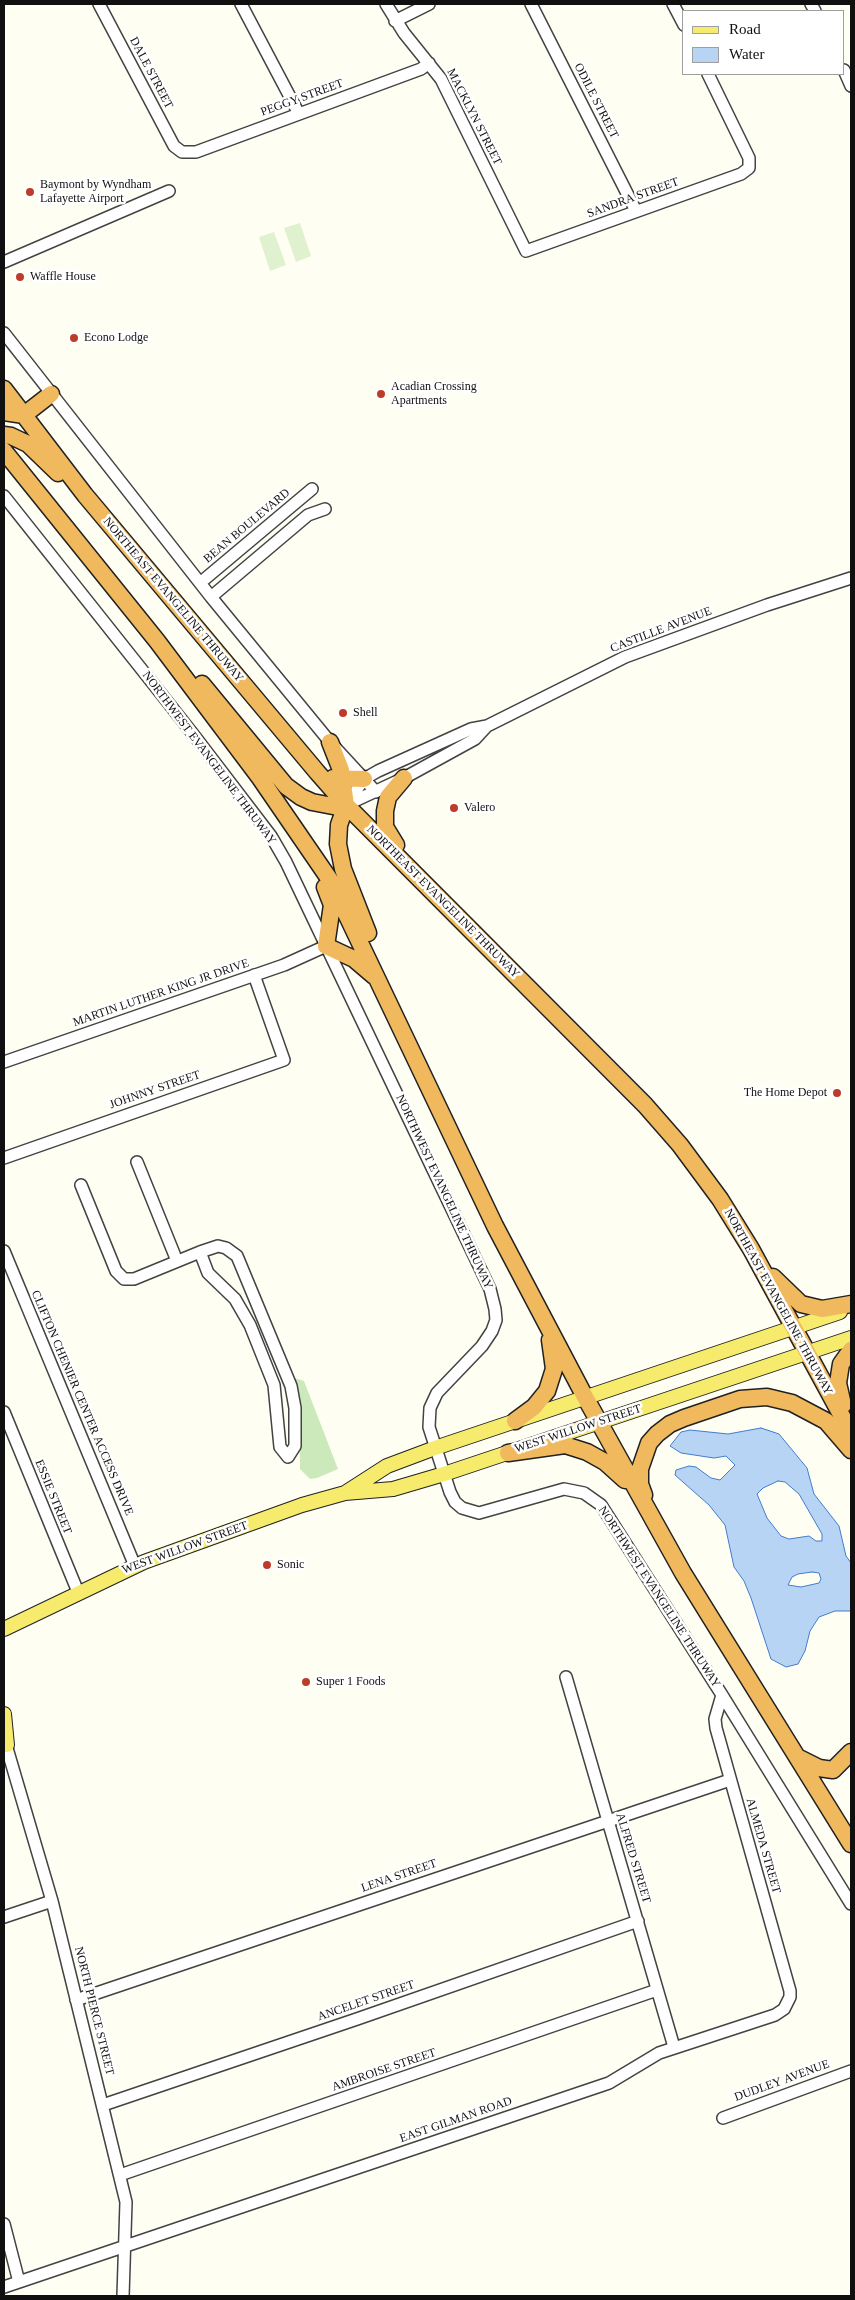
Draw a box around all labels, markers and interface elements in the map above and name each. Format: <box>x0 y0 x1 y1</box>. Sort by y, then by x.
legend <box>682 10 845 75</box>
text: Road <box>729 21 761 37</box>
street label: DALE STREET <box>126 35 176 111</box>
text: Water <box>729 46 764 62</box>
street label: ODILE STREET <box>571 61 621 141</box>
street label: MACKLYN STREET <box>443 66 505 168</box>
street label: PEGGY STREET <box>259 76 345 120</box>
street label: SANDRA STREET <box>585 175 681 221</box>
place label: Baymont by Wyndham Lafayette Airport <box>40 178 151 206</box>
marker: Baymont by Wyndham Lafayette Airport <box>24 186 36 198</box>
place label: Waffle House <box>30 270 96 284</box>
marker: Waffle House <box>14 271 26 283</box>
place label: Econo Lodge <box>84 331 148 345</box>
marker: Econo Lodge <box>68 332 80 344</box>
place label: Acadian Crossing Apartments <box>391 380 477 408</box>
marker: Acadian Crossing Apartments <box>375 388 387 400</box>
street label: BEAN BOULEVARD <box>201 486 293 566</box>
street label: NORTHEAST EVANGELINE THRUWAY <box>100 515 246 685</box>
street label: CASTILLE AVENUE <box>608 604 714 656</box>
street label: NORTHWEST EVANGELINE THRUWAY <box>139 669 279 847</box>
place label: Shell <box>353 706 378 720</box>
marker: Shell <box>337 707 349 719</box>
place label: Valero <box>464 801 495 815</box>
marker: Valero <box>448 802 460 814</box>
street label: NORTHEAST EVANGELINE THRUWAY <box>363 822 523 982</box>
street label: MARTIN LUTHER KING JR DRIVE <box>71 956 251 1030</box>
street label: JOHNNY STREET <box>108 1068 202 1112</box>
place label: The Home Depot <box>744 1086 827 1100</box>
marker: The Home Depot <box>831 1087 843 1099</box>
street label: NORTHWEST EVANGELINE THRUWAY <box>392 1092 496 1292</box>
street label: NORTHEAST EVANGELINE THRUWAY <box>721 1206 835 1398</box>
street label: CLIFTON CHENIER CENTER ACCESS DRIVE <box>28 1288 136 1518</box>
street label: WEST WILLOW STREET <box>513 1402 643 1456</box>
street label: ESSIE STREET <box>32 1458 74 1536</box>
street label: NORTHWEST EVANGELINE THRUWAY <box>595 1504 723 1690</box>
street label: WEST WILLOW STREET <box>120 1519 250 1577</box>
place label: Sonic <box>277 1558 304 1572</box>
marker: Sonic <box>261 1559 273 1571</box>
place label: Super 1 Foods <box>316 1675 385 1689</box>
marker: Super 1 Foods <box>300 1676 312 1688</box>
street label: ALMEDA STREET <box>743 1797 783 1895</box>
street label: ALFRED STREET <box>612 1811 654 1905</box>
street label: LENA STREET <box>359 1856 439 1896</box>
street label: NORTH PIERCE STREET <box>71 1945 117 2077</box>
street label: ANCELET STREET <box>316 1978 416 2024</box>
street label: AMBROISE STREET <box>330 2045 438 2095</box>
street label: DUDLEY AVENUE <box>733 2057 831 2105</box>
street label: EAST GILMAN ROAD <box>398 2094 514 2146</box>

